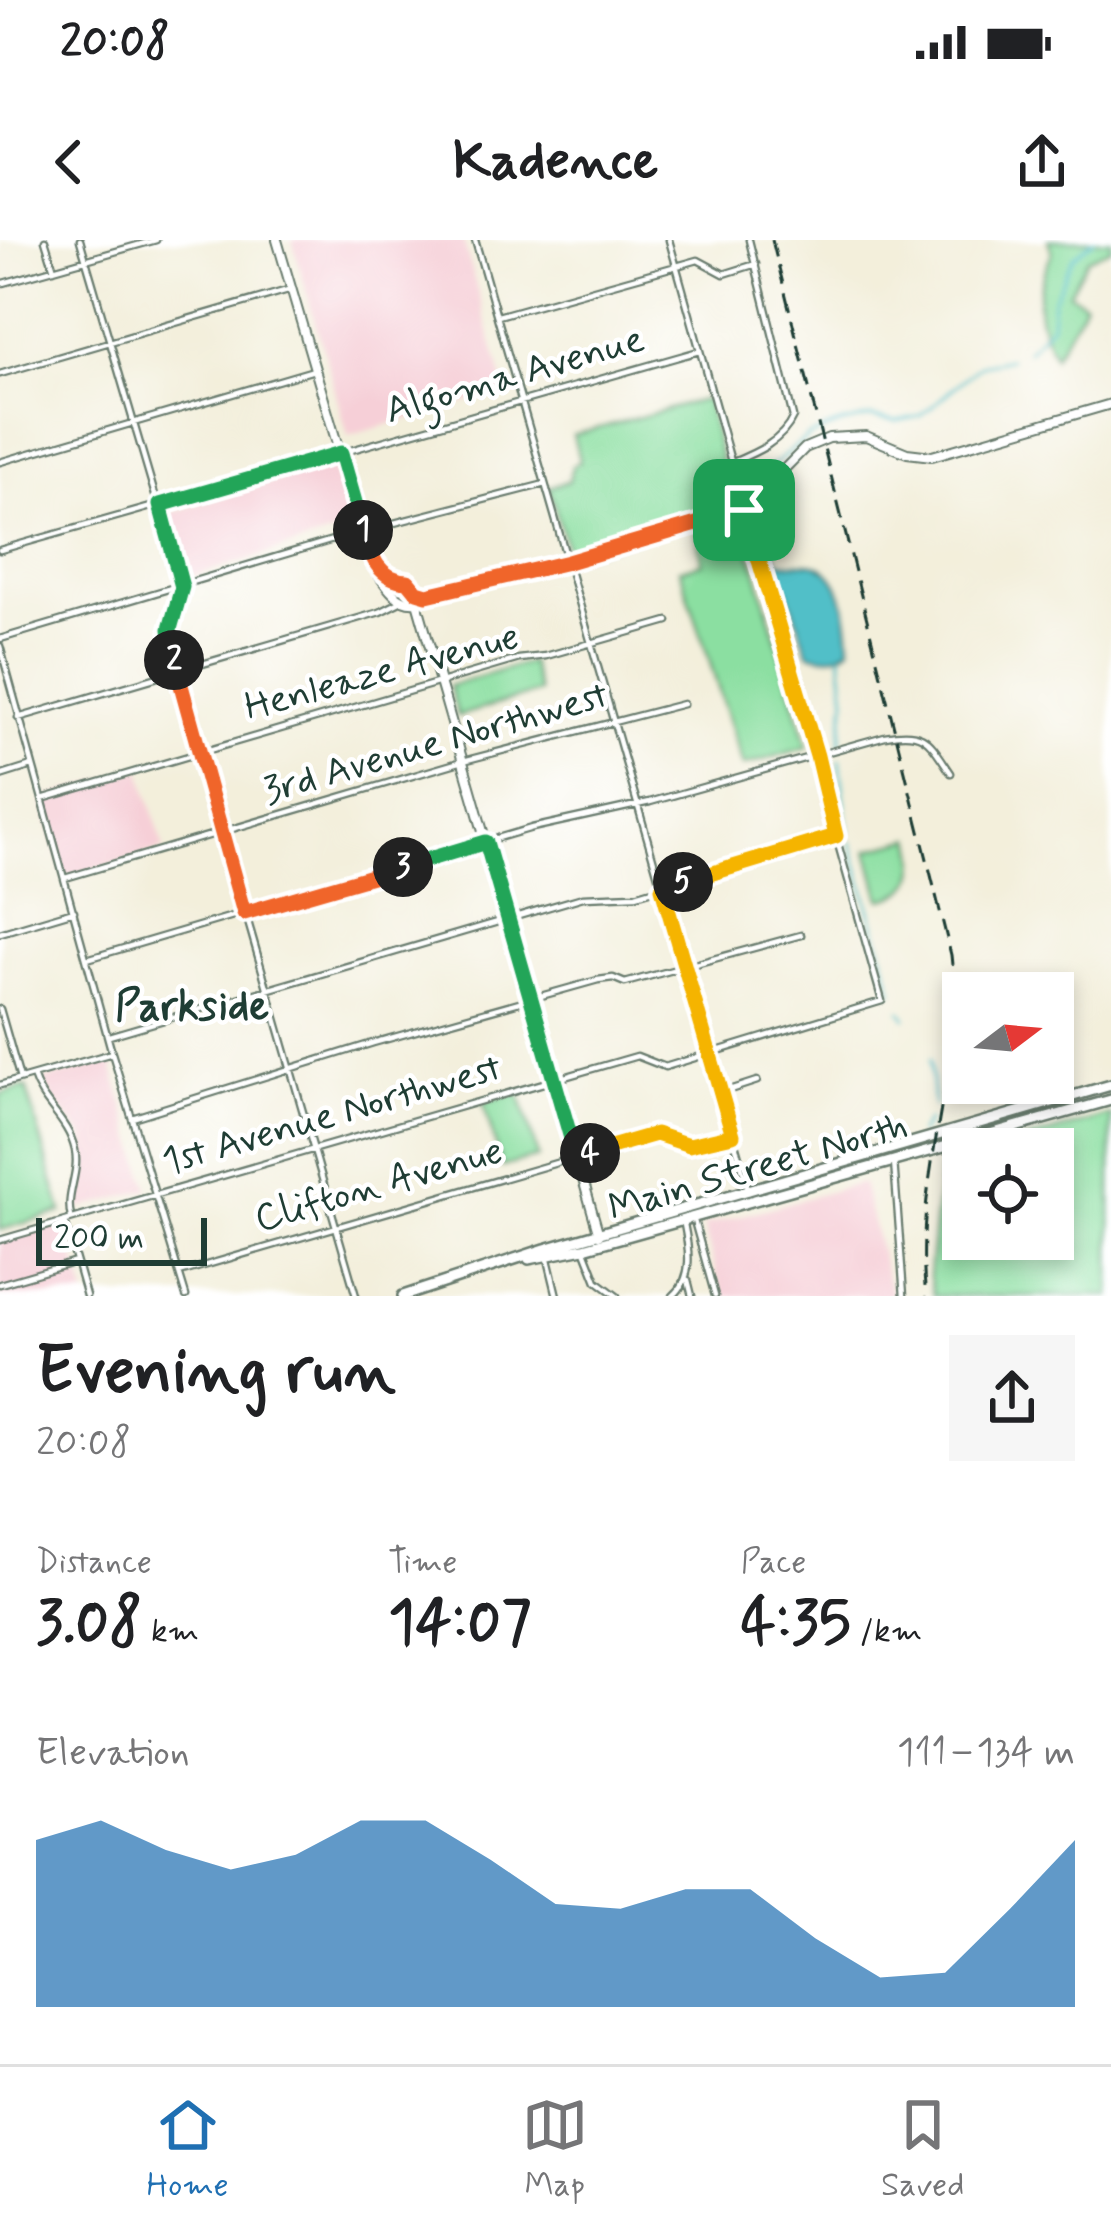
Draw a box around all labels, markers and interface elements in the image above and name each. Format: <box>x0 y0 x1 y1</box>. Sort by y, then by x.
text: 20:08 <box>60 13 170 72</box>
text: Kadence <box>453 127 658 198</box>
icon: back <box>36 129 102 195</box>
icon: share <box>1009 129 1075 195</box>
street label: Algoma Avenue <box>380 315 651 440</box>
pin <box>693 459 795 561</box>
icon: arrive <box>711 477 777 543</box>
pin: 1 <box>333 500 393 560</box>
text: 1 <box>356 508 370 552</box>
street label: Henleaze Avenue <box>239 612 525 734</box>
pin: 2 <box>144 630 204 690</box>
text: 2 <box>166 638 182 682</box>
street label: 3rd Avenue Northwest <box>258 670 614 818</box>
pin: 3 <box>373 837 433 897</box>
text: 3 <box>396 845 410 889</box>
pin: 5 <box>653 852 713 912</box>
text: 5 <box>673 860 693 904</box>
north arrow <box>942 972 1074 1104</box>
map controls <box>942 972 1074 1260</box>
district label: Parkside <box>115 980 269 1035</box>
street label: 1st Avenue Northwest <box>157 1043 508 1189</box>
street label: Main Street North <box>603 1101 913 1235</box>
pin: 4 <box>560 1123 620 1183</box>
street label: Clifton Avenue <box>249 1126 509 1246</box>
button: locate <box>942 1128 1074 1260</box>
text: 4 <box>580 1131 600 1175</box>
scale bar <box>36 1212 207 1265</box>
text: 200 m <box>54 1217 144 1261</box>
text: Evening run <box>36 1330 396 1416</box>
button: share <box>949 1335 1075 1461</box>
text: 20:08 <box>36 1418 131 1469</box>
text: Distance <box>36 1541 152 1585</box>
text: Time <box>388 1541 457 1585</box>
text: Pace <box>741 1541 806 1585</box>
text: 3.08 <box>36 1585 142 1664</box>
text: 14:07 <box>388 1585 531 1664</box>
text: 4:35 <box>741 1585 851 1664</box>
text: km <box>142 1610 199 1654</box>
text: /km <box>851 1610 922 1654</box>
text: Elevation <box>36 1728 190 1779</box>
text: 111–134 m <box>897 1728 1075 1779</box>
tab: Home <box>147 2092 229 2208</box>
tab: Map <box>522 2092 588 2208</box>
tab: Saved <box>881 2092 964 2208</box>

